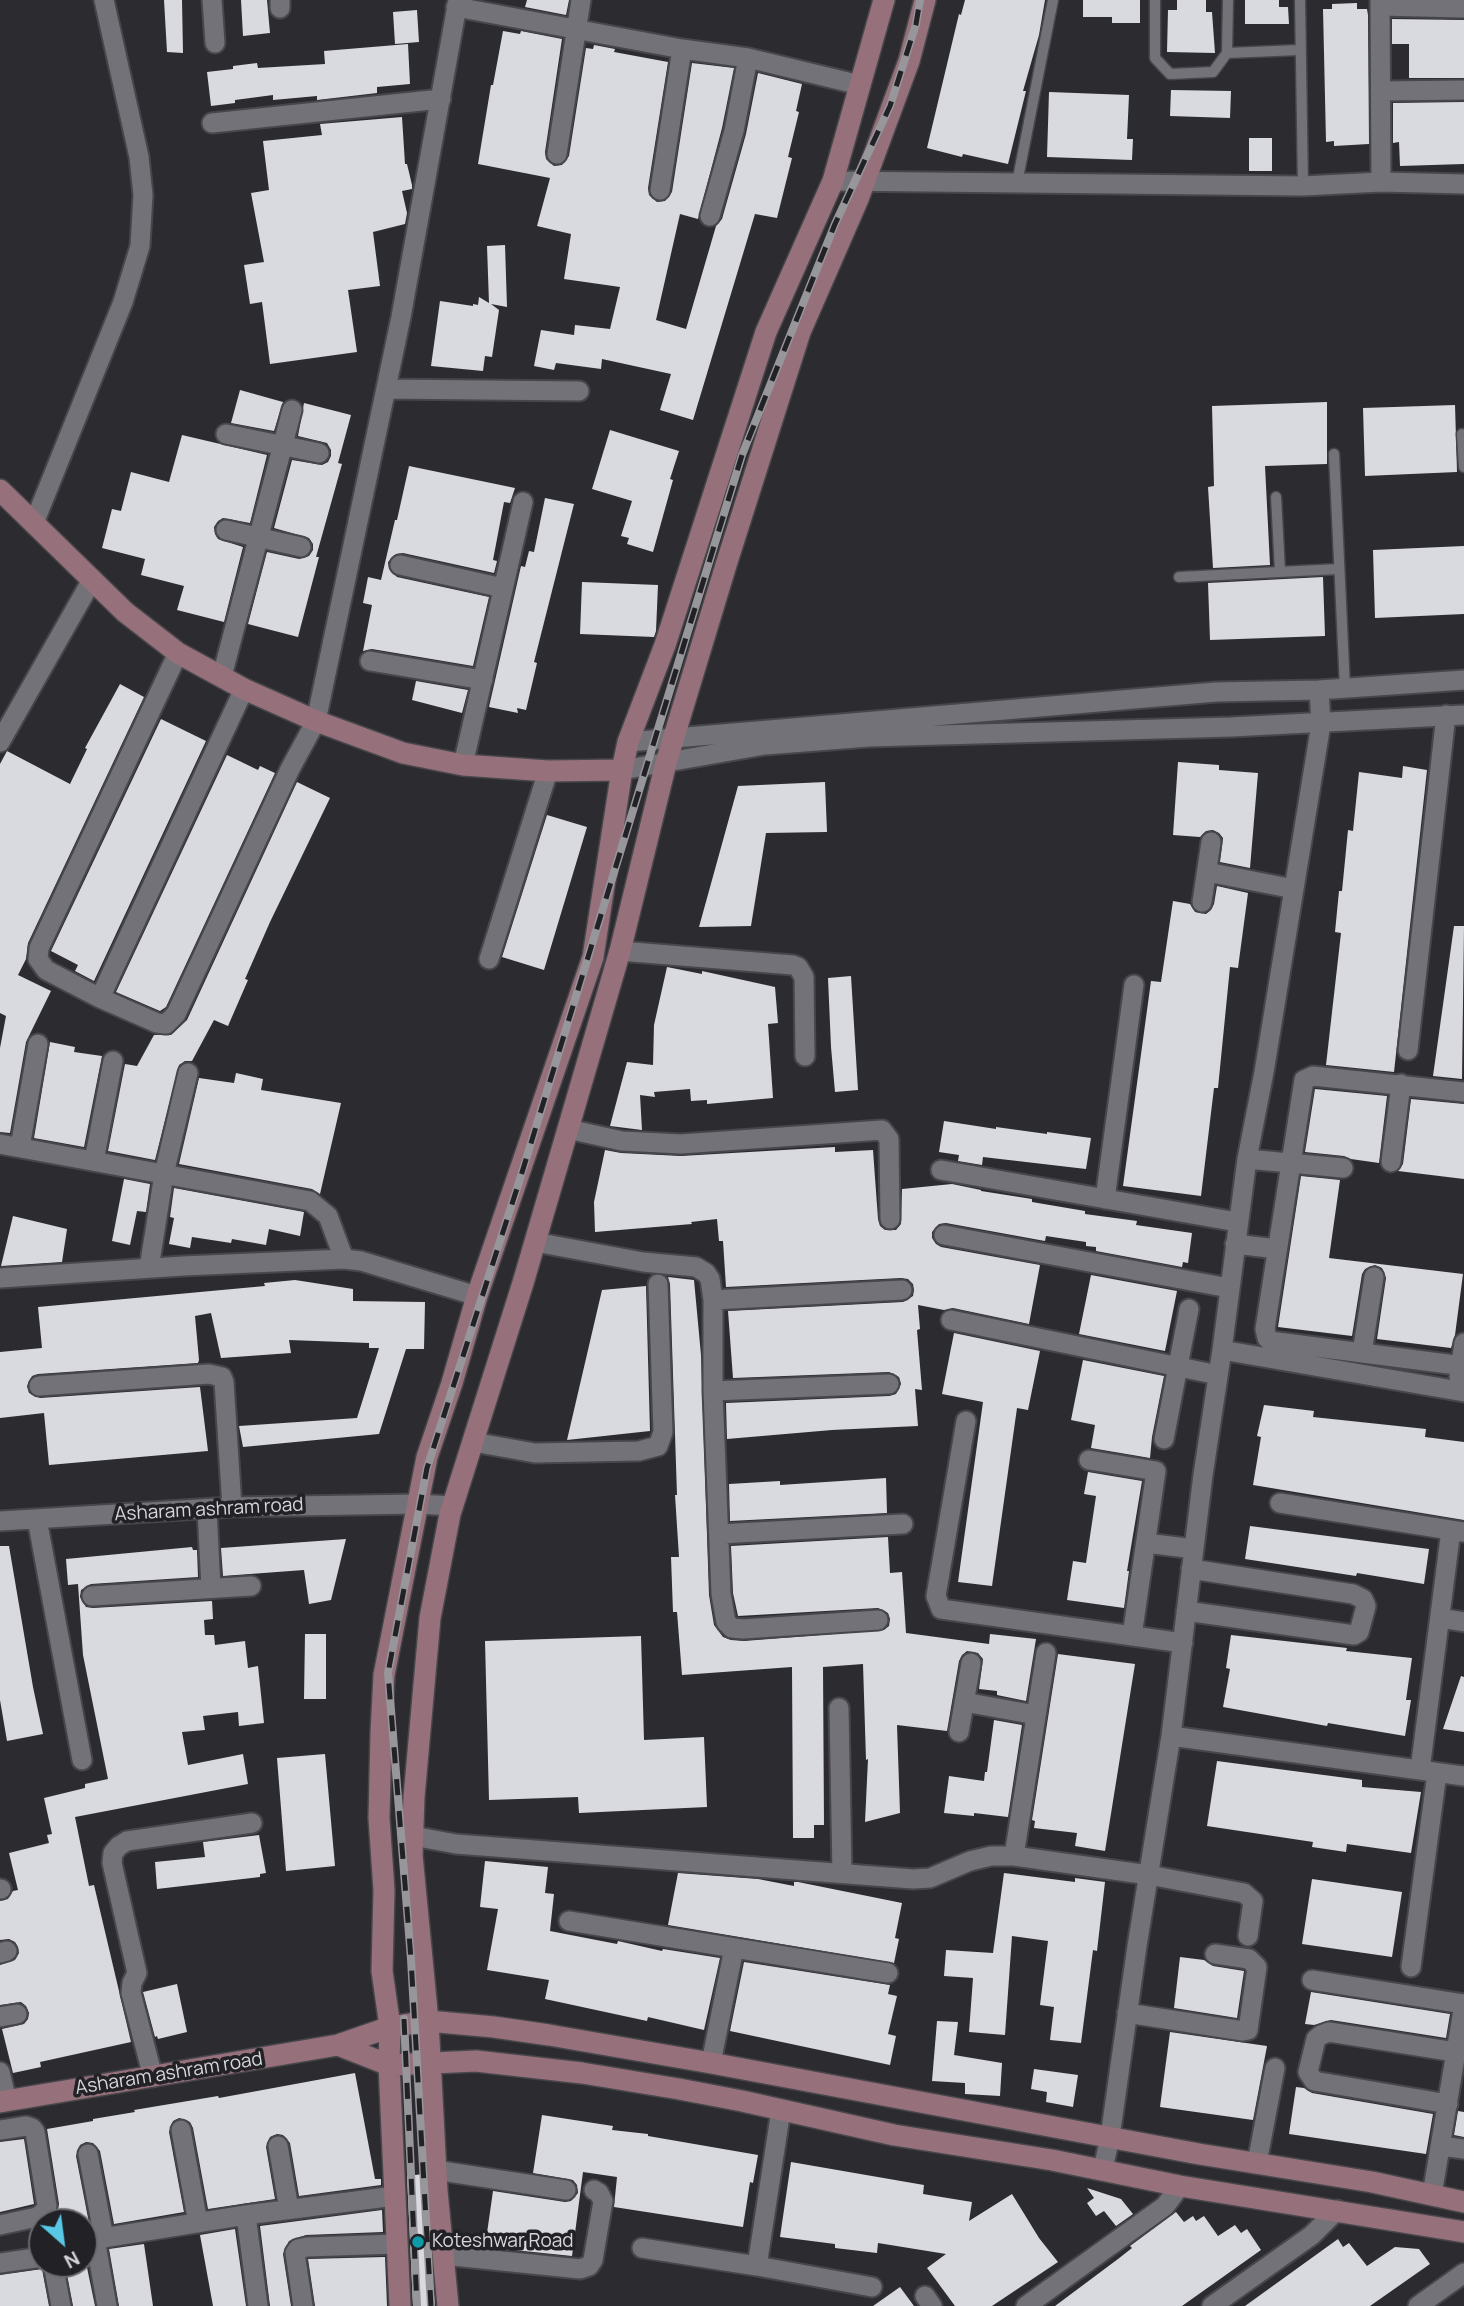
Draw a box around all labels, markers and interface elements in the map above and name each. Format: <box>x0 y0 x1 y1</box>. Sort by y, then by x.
street label: Asharam ashram road <box>114 1494 304 1526</box>
street label: Asharam ashram road <box>74 2048 264 2100</box>
north arrow <box>28 2208 98 2278</box>
place label: Koteshwar Road <box>432 2231 574 2253</box>
marker: Koteshwar Road <box>410 2234 426 2250</box>
text: N <box>60 2245 84 2274</box>

